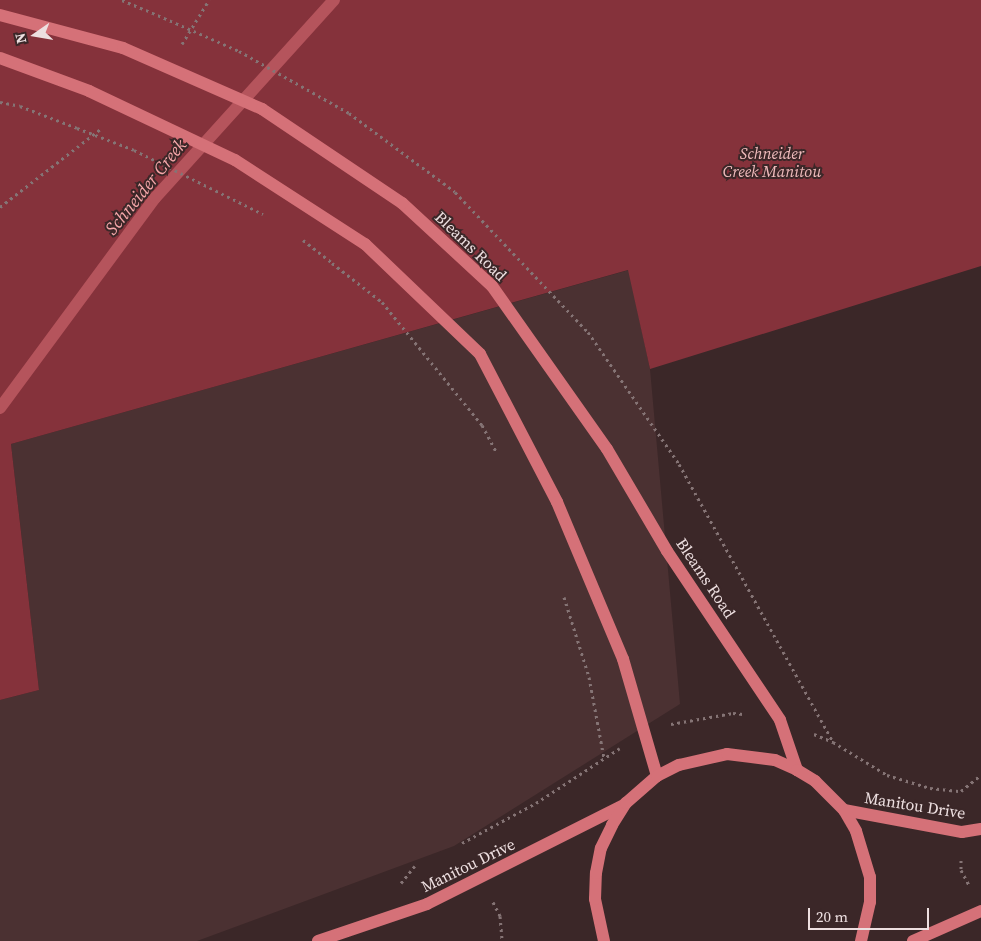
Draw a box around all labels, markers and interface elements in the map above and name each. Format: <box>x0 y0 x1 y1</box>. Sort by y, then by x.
north arrow <box>10 10 60 60</box>
text: N <box>9 31 31 46</box>
water label: Schneider Creek <box>101 135 191 239</box>
park label: Schneider Creek Manitou <box>723 143 821 181</box>
street label: Bleams Road <box>431 207 511 285</box>
street label: Bleams Road <box>672 534 740 622</box>
street label: Manitou Drive <box>863 788 967 822</box>
street label: Manitou Drive <box>418 834 518 896</box>
scale bar <box>811 898 932 930</box>
text: 20 m <box>816 906 848 927</box>

